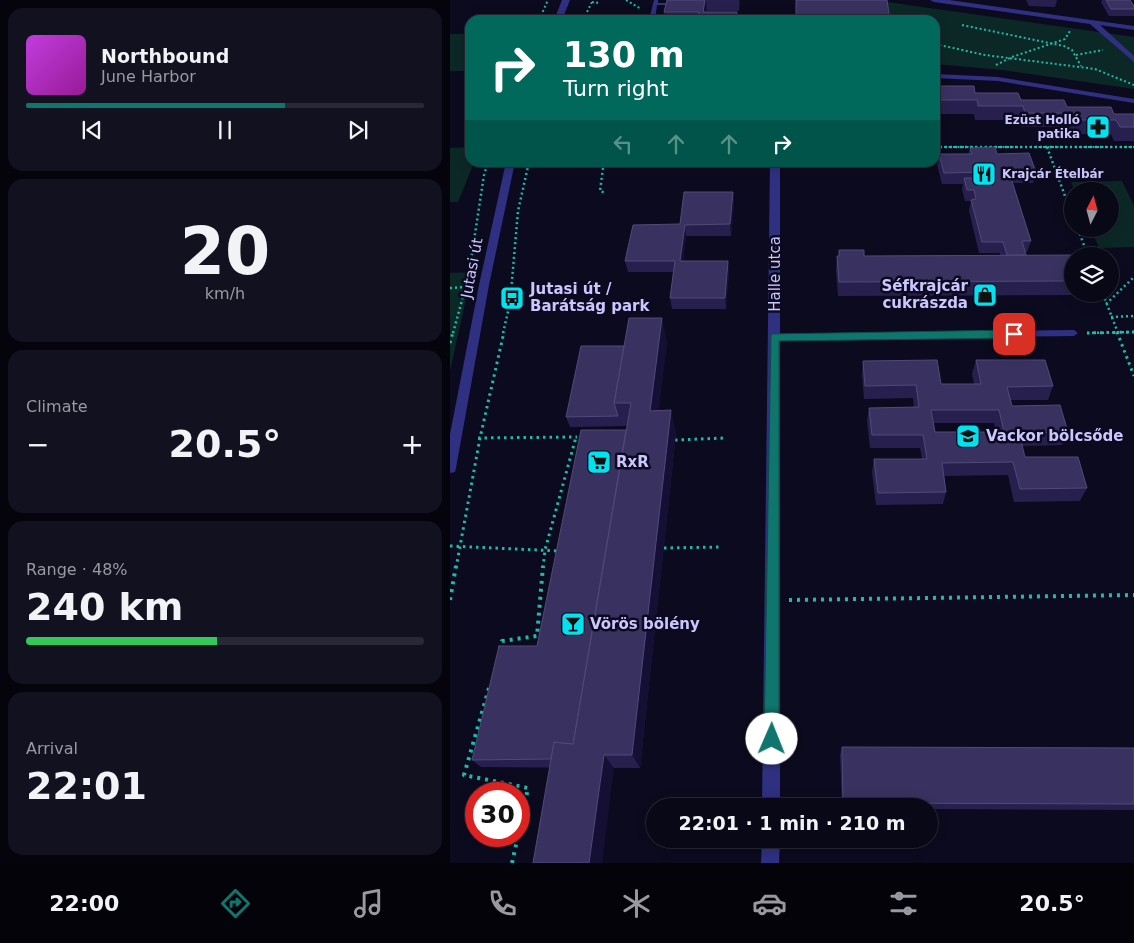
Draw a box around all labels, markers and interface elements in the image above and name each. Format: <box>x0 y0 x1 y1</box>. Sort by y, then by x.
icon: right <box>480 35 545 100</box>
text: 130 m <box>563 35 685 75</box>
text: Northbound <box>101 45 229 67</box>
text: June Harbor <box>101 67 196 86</box>
text: Turn right <box>563 76 668 101</box>
place label: Ezüst Holló patika <box>1004 113 1080 141</box>
pharmacy icon: Ezüst Holló patika <box>1085 114 1111 140</box>
icon: previous <box>78 116 106 144</box>
icon: pause <box>211 116 239 144</box>
icon: next <box>344 116 372 144</box>
icon: left <box>609 130 637 158</box>
icon: ahead <box>662 130 690 158</box>
icon: ahead <box>715 130 743 158</box>
icon: right <box>768 130 796 158</box>
restaurant icon: Krajcár Ételbár <box>971 161 997 187</box>
place label: Krajcár Ételbár <box>1002 166 1104 181</box>
north arrow <box>1064 182 1119 238</box>
map controls <box>1064 182 1119 302</box>
text: 20 <box>180 214 270 289</box>
street label: Jutasi út <box>457 236 487 301</box>
street label: Halle utca <box>766 236 784 312</box>
button: layers <box>1064 247 1119 302</box>
place label: Séfkrajcár cukrászda <box>881 277 969 312</box>
place label: Jutasi út / Barátság park <box>529 280 651 315</box>
shop icon: Séfkrajcár cukrászda <box>972 282 998 308</box>
text: km/h <box>205 284 245 303</box>
bus stop icon: Jutasi út / Barátság park <box>499 285 525 311</box>
pin <box>993 313 1035 355</box>
icon: arrive <box>1000 320 1028 348</box>
text: Climate <box>26 397 88 416</box>
text: 20.5° <box>169 422 281 466</box>
school or university icon: Vackor bölcsőde <box>955 423 981 449</box>
place label: Vackor bölcsőde <box>986 427 1124 445</box>
text: − <box>26 428 49 461</box>
text: + <box>401 428 424 461</box>
supermarket icon: RxR <box>586 449 612 475</box>
place label: RxR <box>616 453 649 471</box>
text: Range · 48% <box>26 560 128 579</box>
text: 240 km <box>26 585 183 629</box>
bar icon: Vörös bölény <box>560 611 586 637</box>
place label: Vörös bölény <box>590 615 700 633</box>
position arrow <box>745 712 797 764</box>
text: Arrival <box>26 739 78 758</box>
text: 22:01 <box>26 764 147 808</box>
speed limit sign: 30 <box>465 782 530 847</box>
text: 22:01 · 1 min · 210 m <box>678 812 906 834</box>
icon: directions <box>218 886 253 921</box>
icon: music <box>351 886 386 921</box>
icon: phone <box>485 886 520 921</box>
icon: climate <box>619 886 654 921</box>
icon: car <box>752 886 787 921</box>
icon: filters <box>886 886 921 921</box>
text: 22:00 <box>49 891 119 916</box>
text: 20.5° <box>1019 891 1085 916</box>

